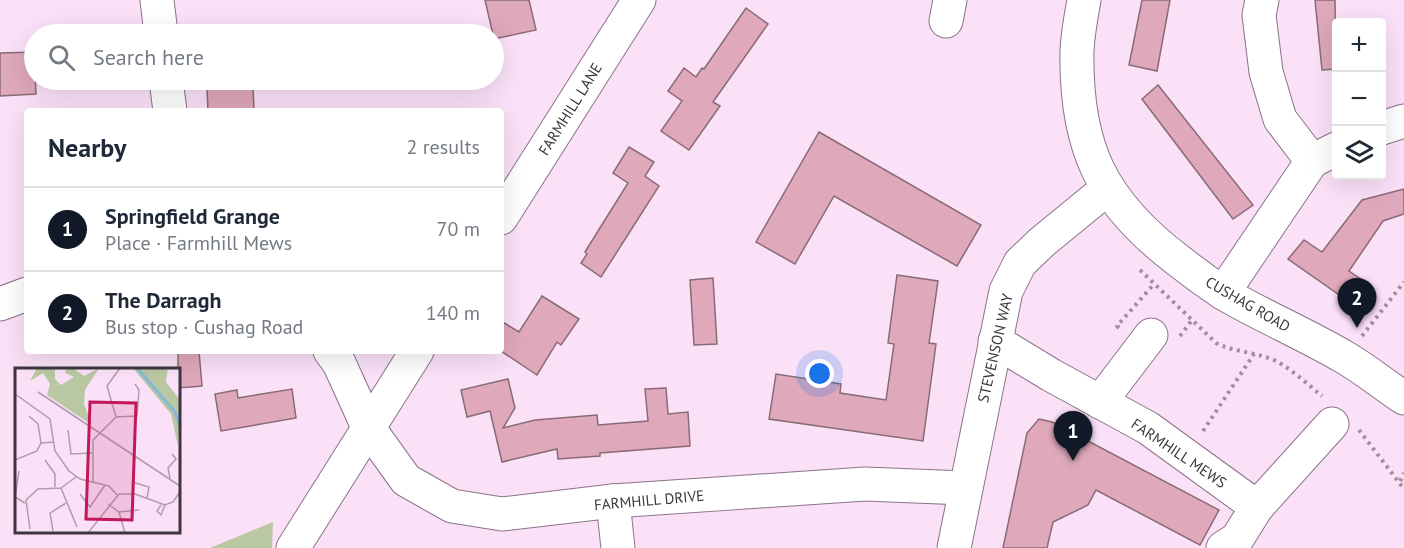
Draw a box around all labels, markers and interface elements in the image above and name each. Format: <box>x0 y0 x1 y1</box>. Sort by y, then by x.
map controls <box>1332 18 1386 180</box>
button: + <box>1332 18 1386 72</box>
search box <box>24 24 504 90</box>
icon: search <box>45 41 78 74</box>
text: Search here <box>93 43 204 71</box>
street label: FARMHILL LANE <box>534 59 606 159</box>
button: − <box>1332 72 1386 126</box>
button: layers <box>1332 126 1386 180</box>
text: Nearby <box>48 131 126 164</box>
text: 2 results <box>407 134 480 160</box>
text: Springfield Grange <box>105 202 280 230</box>
text: 1 <box>62 216 73 242</box>
text: 70 m <box>437 216 480 242</box>
text: Place · Farmhill Mews <box>105 230 292 256</box>
street label: CUSHAG ROAD <box>1202 272 1294 336</box>
pin: 2 <box>1338 278 1376 328</box>
text: The Darragh <box>105 286 222 314</box>
street label: STEVENSON WAY <box>973 291 1017 404</box>
text: 2 <box>62 300 73 326</box>
text: 140 m <box>426 300 480 326</box>
text: Bus stop · Cushag Road <box>105 314 303 340</box>
your location <box>805 359 834 388</box>
inset map <box>15 368 180 533</box>
pin: 1 <box>1054 412 1092 461</box>
street label: FARMHILL MEWS <box>1128 414 1230 492</box>
street label: FARMHILL DRIVE <box>593 486 705 514</box>

